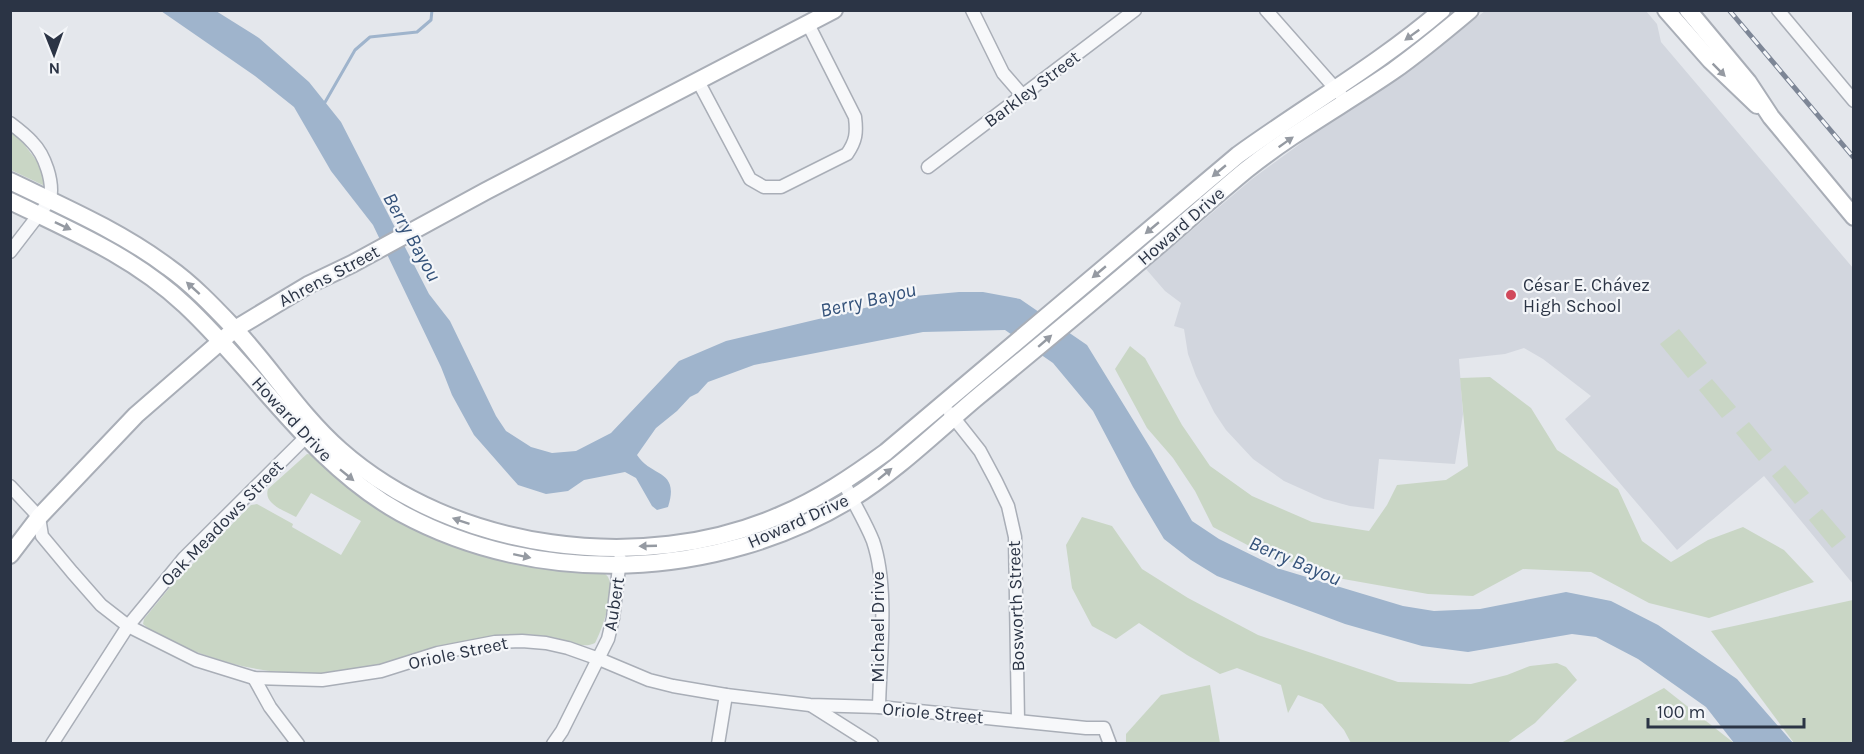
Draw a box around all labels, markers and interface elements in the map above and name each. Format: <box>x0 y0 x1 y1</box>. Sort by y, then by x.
north arrow <box>24 24 84 84</box>
one-way arrow <box>1404 29 1420 41</box>
street label: Barkley Street <box>980 46 1084 132</box>
text: N <box>48 59 60 78</box>
one-way arrow <box>1712 62 1726 76</box>
one-way arrow <box>1277 136 1293 148</box>
one-way arrow <box>1211 164 1227 177</box>
street label: Howard Drive <box>1133 182 1229 270</box>
water label: Berry Bayou <box>378 189 446 285</box>
one-way arrow <box>1144 221 1159 234</box>
one-way arrow <box>55 222 72 231</box>
street label: Ahrens Street <box>275 240 383 312</box>
one-way arrow <box>1091 266 1106 278</box>
place label: César E. Chávez High School <box>1523 274 1650 317</box>
water label: Berry Bayou <box>818 278 918 322</box>
one-way arrow <box>185 281 200 295</box>
marker: César E. Chávez High School <box>1504 288 1518 302</box>
one-way arrow <box>1037 335 1052 348</box>
street label: Howard Drive <box>247 372 337 466</box>
street label: Oak Meadows Street <box>156 455 288 591</box>
one-way arrow <box>339 468 355 481</box>
one-way arrow <box>878 468 893 480</box>
street label: Howard Drive <box>744 489 852 553</box>
one-way arrow <box>452 516 470 526</box>
water label: Berry Bayou <box>1245 531 1345 591</box>
street label: Bosworth Street <box>1003 540 1029 672</box>
one-way arrow <box>639 541 658 550</box>
one-way arrow <box>513 551 531 561</box>
street label: Michael Drive <box>867 571 889 683</box>
street label: Aubert <box>599 575 629 633</box>
street label: Oriole Street <box>406 632 510 674</box>
scale bar <box>1648 691 1804 729</box>
street label: Oriole Street <box>882 698 985 728</box>
text: 100 m <box>1657 701 1705 723</box>

